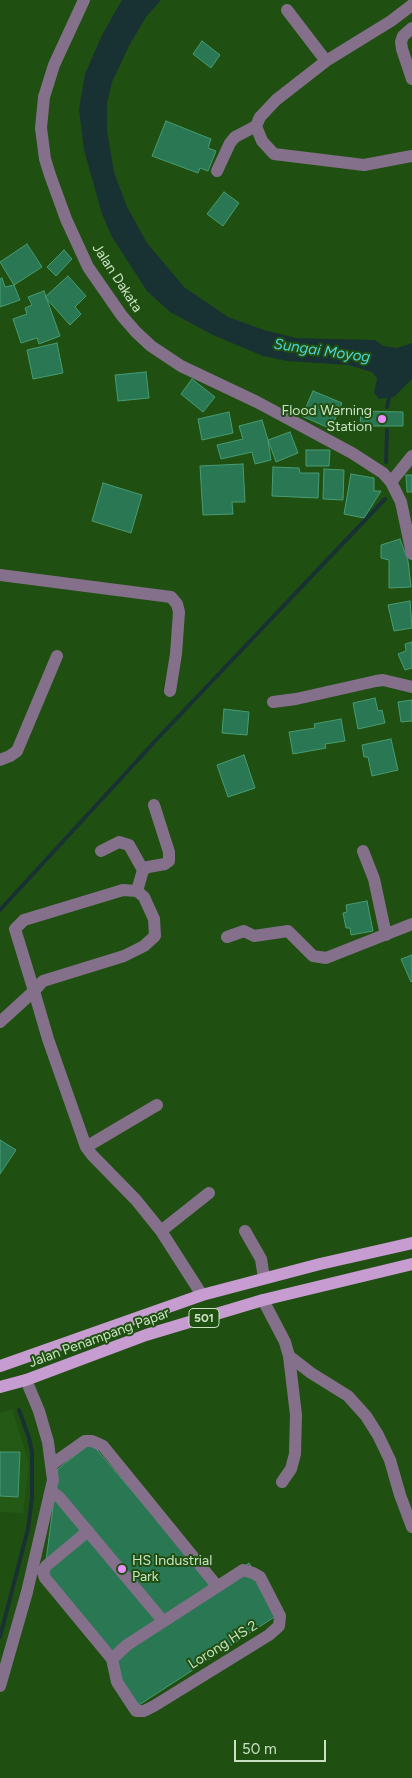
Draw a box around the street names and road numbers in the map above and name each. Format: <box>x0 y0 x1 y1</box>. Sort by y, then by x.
street label: Jalan Dakata <box>88 240 146 316</box>
street label: Jalan Penampang Papar <box>26 1305 172 1371</box>
road number: 501 <box>189 1309 219 1328</box>
street label: Lorong HS 2 <box>185 1617 261 1673</box>

